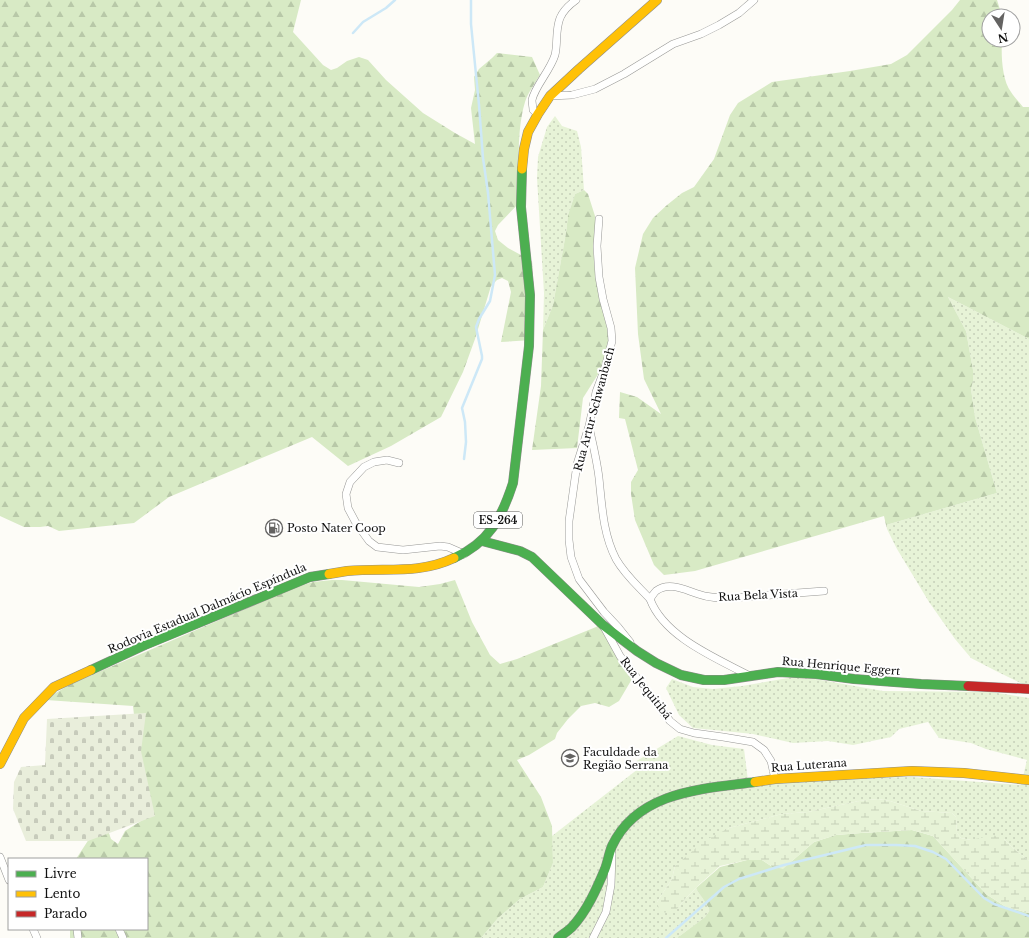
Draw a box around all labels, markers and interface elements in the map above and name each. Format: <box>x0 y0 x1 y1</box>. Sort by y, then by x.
north arrow <box>981 8 1021 48</box>
text: N <box>996 30 1010 46</box>
street label: Rua Artur Schwanbach <box>571 345 617 473</box>
road number: ES-264 <box>474 512 522 528</box>
fuel station icon: Posto Nater Coop <box>264 518 284 538</box>
place label: Posto Nater Coop <box>287 521 386 535</box>
street label: Rodovia Estadual Dalmácio Espíndula <box>106 559 309 656</box>
street label: Rua Bela Vista <box>718 586 799 604</box>
street label: Rua Jequitibá <box>617 654 675 723</box>
street label: Rua Henrique Eggert <box>781 654 902 678</box>
place label: Faculdade da Região Serrana <box>583 745 669 772</box>
school or university icon: Faculdade da Região Serrana <box>560 748 580 768</box>
street label: Rua Luterana <box>771 755 848 775</box>
legend <box>8 858 148 930</box>
text: Livre <box>44 866 77 881</box>
text: Lento <box>44 886 80 901</box>
text: Parado <box>44 906 87 921</box>

